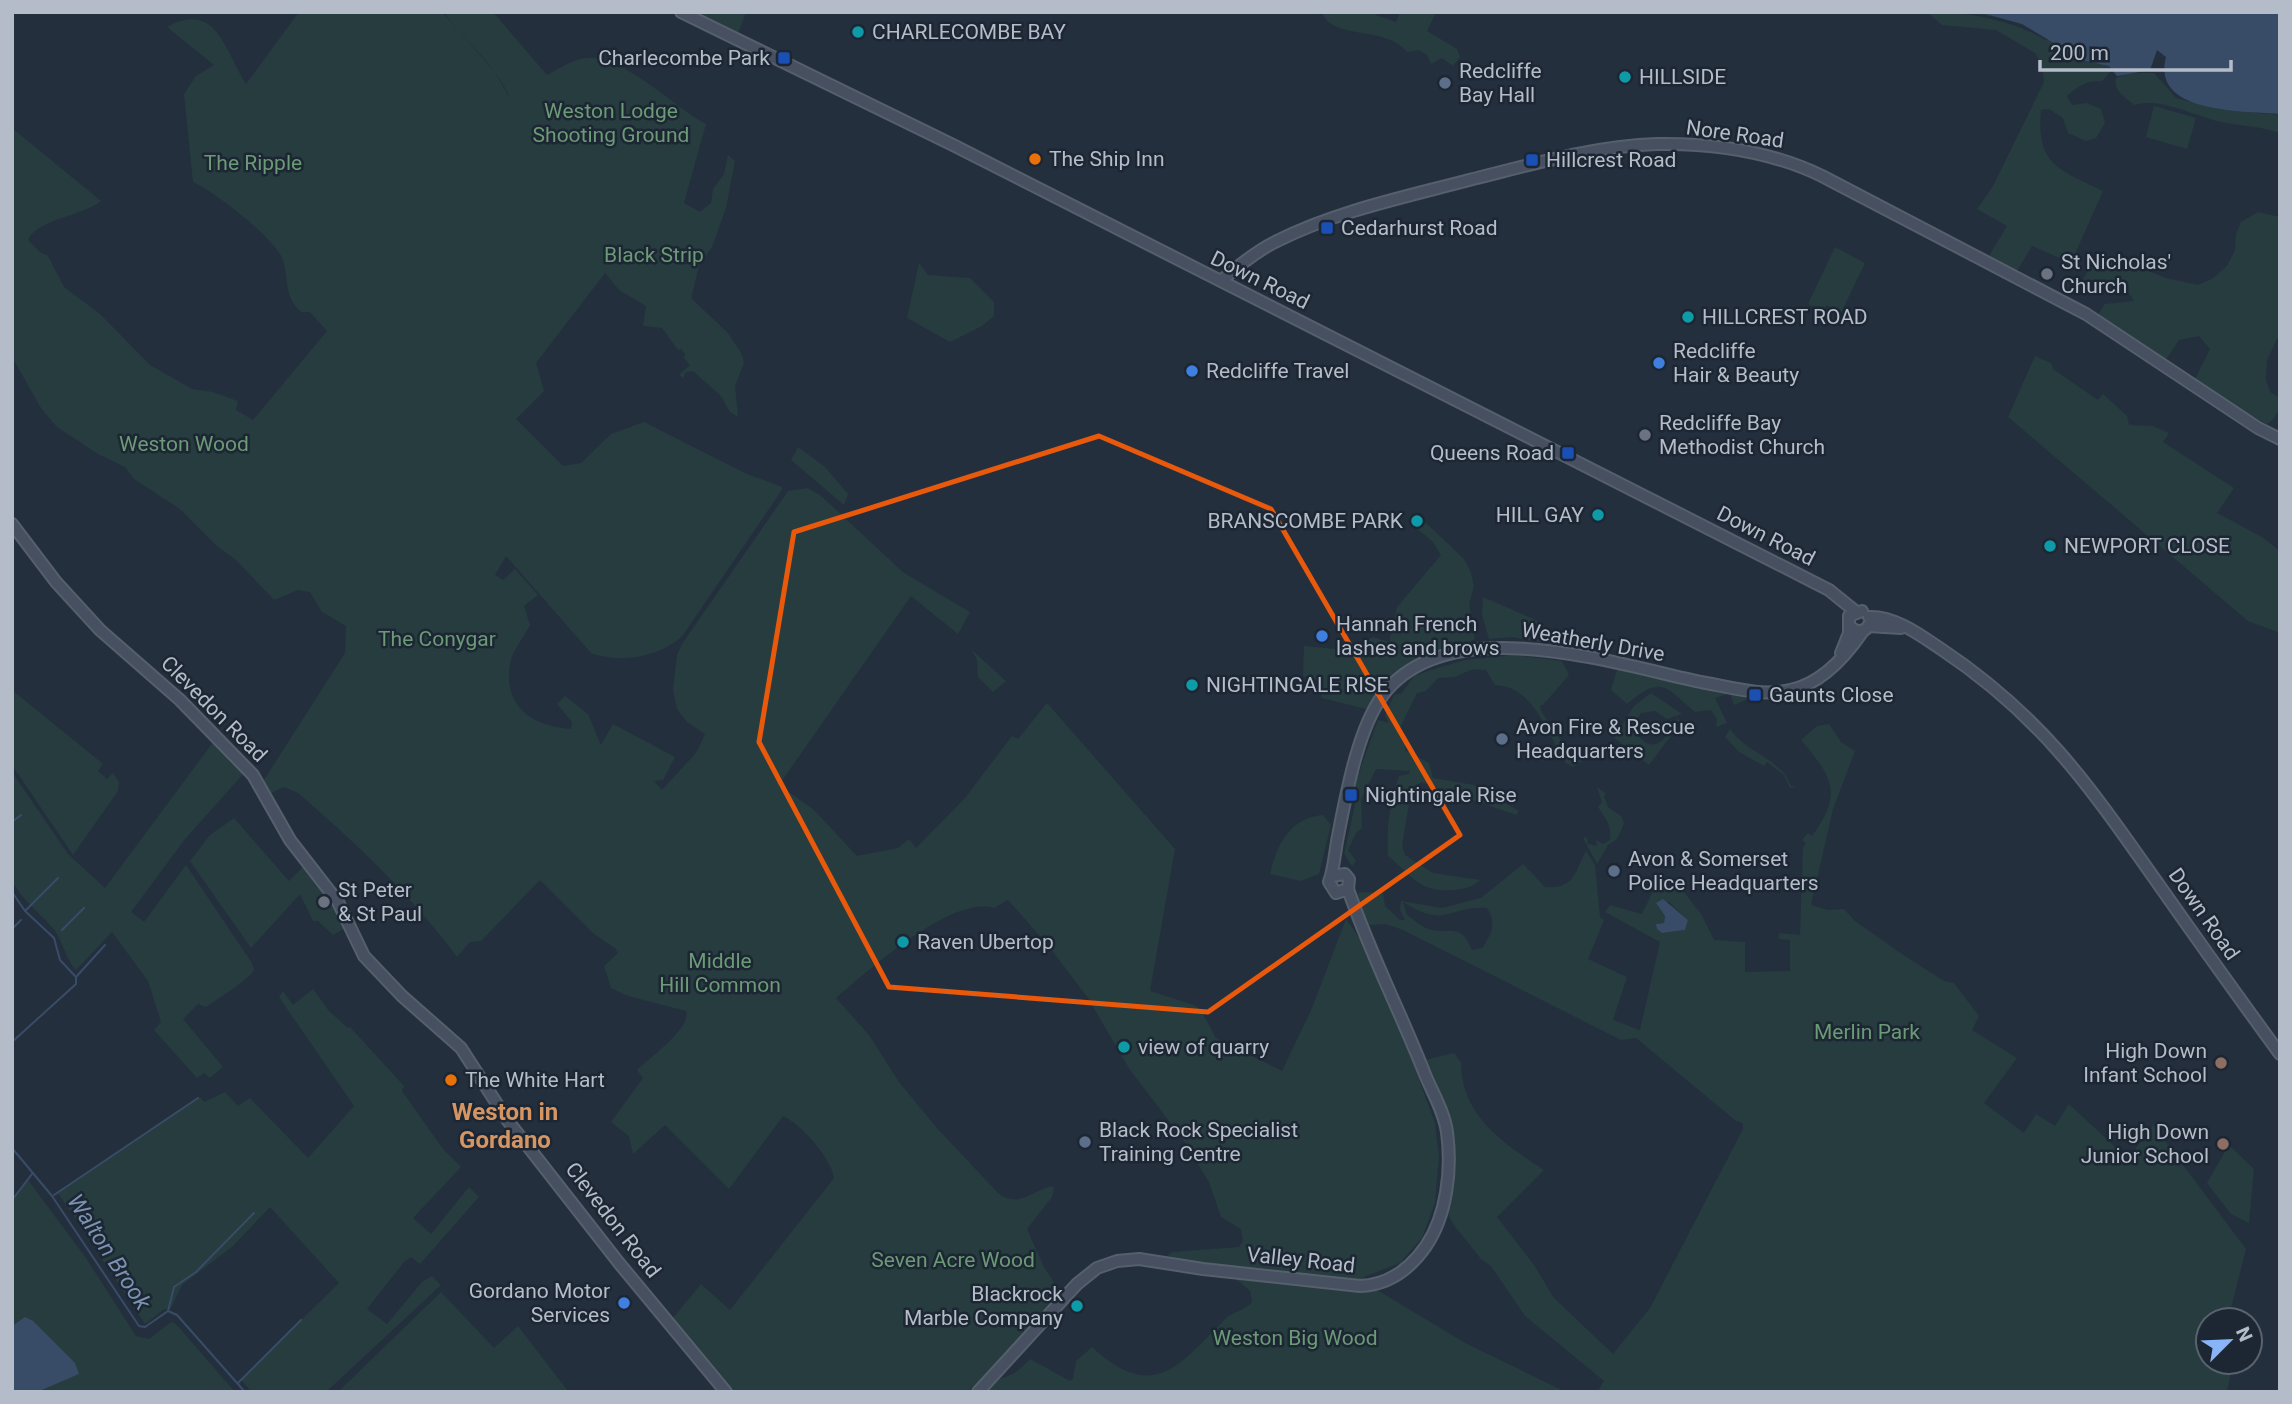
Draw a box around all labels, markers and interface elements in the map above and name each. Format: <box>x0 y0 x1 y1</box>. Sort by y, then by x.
place label: CHARLECOMBE BAY <box>872 20 1066 44</box>
marker: CHARLECOMBE BAY <box>850 24 866 40</box>
scale bar <box>2040 28 2231 72</box>
text: 200 m <box>2050 41 2109 65</box>
place label: Charlecombe Park <box>598 46 770 70</box>
marker: Charlecombe Park <box>776 50 792 66</box>
place label: Redcliffe Bay Hall <box>1459 59 1542 107</box>
place label: HILLSIDE <box>1639 65 1726 89</box>
marker: HILLSIDE <box>1617 69 1633 85</box>
marker: Redcliffe Bay Hall <box>1437 75 1453 91</box>
park label: Weston Lodge Shooting Ground <box>533 99 689 147</box>
street label: Nore Road <box>1685 115 1785 153</box>
place label: The Ship Inn <box>1049 147 1165 171</box>
place label: Hillcrest Road <box>1546 148 1676 172</box>
park label: The Ripple <box>204 151 302 175</box>
marker: The Ship Inn <box>1027 151 1043 167</box>
marker: Hillcrest Road <box>1524 152 1540 168</box>
place label: Cedarhurst Road <box>1341 216 1498 240</box>
marker: Cedarhurst Road <box>1319 220 1335 236</box>
park label: Black Strip <box>604 243 704 267</box>
street label: Down Road <box>1207 246 1313 314</box>
place label: St Nicholas' Church <box>2061 250 2171 298</box>
marker: St Nicholas' Church <box>2039 266 2055 282</box>
place label: HILLCREST ROAD <box>1702 305 1868 329</box>
marker: HILLCREST ROAD <box>1680 309 1696 325</box>
place label: Redcliffe Hair & Beauty <box>1673 339 1799 387</box>
marker: Redcliffe Hair & Beauty <box>1651 355 1667 371</box>
place label: Redcliffe Travel <box>1206 359 1349 383</box>
marker: Redcliffe Travel <box>1184 363 1200 379</box>
place label: Redcliffe Bay Methodist Church <box>1659 411 1825 459</box>
marker: Redcliffe Bay Methodist Church <box>1637 427 1653 443</box>
park label: Weston Wood <box>119 432 249 456</box>
place label: Queens Road <box>1430 441 1554 465</box>
marker: Queens Road <box>1560 445 1576 461</box>
street label: Down Road <box>1713 501 1819 571</box>
place label: HILL GAY <box>1496 503 1584 527</box>
marker: HILL GAY <box>1590 507 1606 523</box>
place label: BRANSCOMBE PARK <box>1207 509 1404 533</box>
marker: BRANSCOMBE PARK <box>1409 513 1425 529</box>
place label: NEWPORT CLOSE <box>2064 534 2230 558</box>
marker: NEWPORT CLOSE <box>2042 538 2058 554</box>
place label: Hannah French lashes and brows <box>1336 612 1500 660</box>
street label: Weatherly Drive <box>1520 618 1666 666</box>
park label: The Conygar <box>378 627 496 651</box>
marker: Hannah French lashes and brows <box>1314 628 1330 644</box>
street label: Clevedon Road <box>156 651 272 767</box>
place label: NIGHTINGALE RISE <box>1206 673 1388 697</box>
marker: NIGHTINGALE RISE <box>1184 677 1200 693</box>
place label: Gaunts Close <box>1769 683 1894 707</box>
marker: Gaunts Close <box>1747 687 1763 703</box>
place label: Avon Fire & Rescue Headquarters <box>1516 715 1695 763</box>
marker: Avon Fire & Rescue Headquarters <box>1494 731 1510 747</box>
place label: Nightingale Rise <box>1365 783 1517 807</box>
marker: Nightingale Rise <box>1343 787 1359 803</box>
place label: Avon & Somerset Police Headquarters <box>1628 847 1819 895</box>
marker: Avon & Somerset Police Headquarters <box>1606 863 1622 879</box>
street label: Down Road <box>2164 863 2244 965</box>
place label: St Peter & St Paul <box>338 878 422 926</box>
marker: St Peter & St Paul <box>316 894 332 910</box>
place label: Raven Ubertop <box>917 930 1054 954</box>
marker: Raven Ubertop <box>895 934 911 950</box>
park label: Middle Hill Common <box>659 949 781 997</box>
park label: Merlin Park <box>1814 1020 1920 1044</box>
place label: view of quarry <box>1138 1035 1269 1059</box>
marker: view of quarry <box>1116 1039 1132 1055</box>
place label: High Down Infant School <box>2083 1039 2207 1087</box>
marker: High Down Infant School <box>2213 1055 2229 1071</box>
place label: The White Hart <box>465 1068 605 1092</box>
marker: The White Hart <box>443 1072 459 1088</box>
district label: Weston in Gordano <box>452 1098 558 1154</box>
place label: Black Rock Specialist Training Centre <box>1099 1118 1298 1166</box>
place label: High Down Junior School <box>2081 1120 2209 1168</box>
marker: Black Rock Specialist Training Centre <box>1077 1134 1093 1150</box>
marker: High Down Junior School <box>2215 1136 2231 1152</box>
street label: Clevedon Road <box>561 1158 665 1282</box>
water label: Walton Brook <box>62 1189 157 1316</box>
street label: Valley Road <box>1246 1242 1356 1278</box>
park label: Seven Acre Wood <box>871 1248 1035 1272</box>
place label: Gordano Motor Services <box>469 1279 610 1327</box>
place label: Blackrock Marble Company <box>904 1282 1063 1330</box>
marker: Gordano Motor Services <box>616 1295 632 1311</box>
marker: Blackrock Marble Company <box>1069 1298 1085 1314</box>
north arrow <box>2194 1306 2264 1376</box>
text: N <box>2231 1323 2257 1345</box>
park label: Weston Big Wood <box>1212 1326 1378 1350</box>

